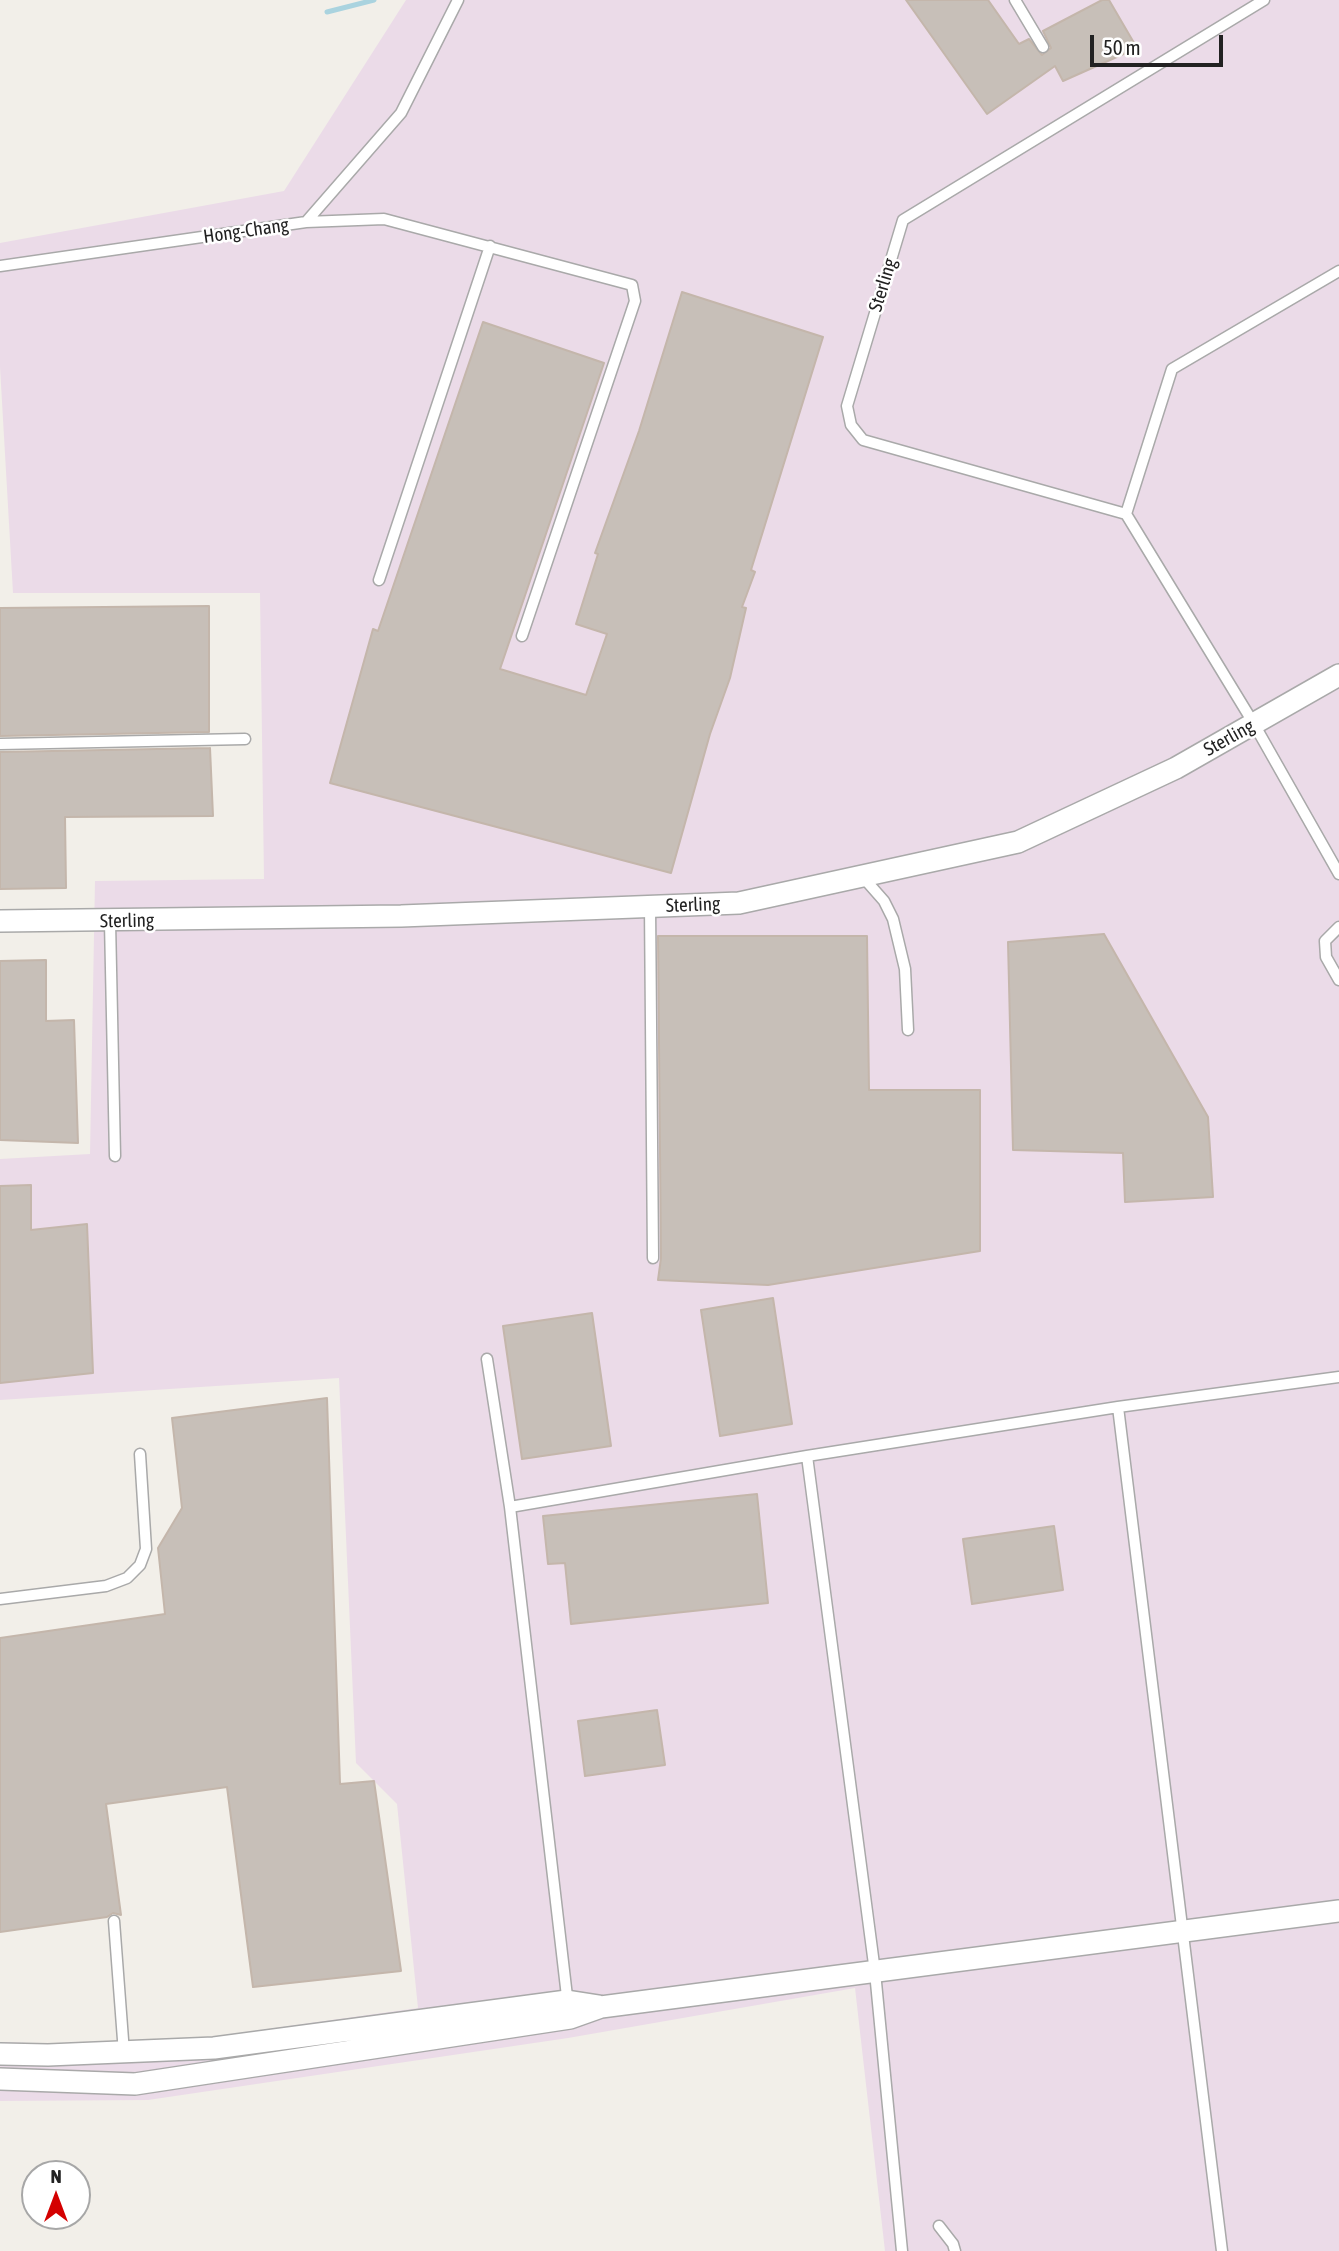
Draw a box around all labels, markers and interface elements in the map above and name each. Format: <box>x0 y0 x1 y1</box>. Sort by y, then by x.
scale bar <box>1094 21 1227 65</box>
text: 50 m <box>1103 35 1141 59</box>
street label: Hong-Chang <box>202 214 290 248</box>
street label: Sterling <box>864 256 902 314</box>
street label: Sterling <box>1200 715 1258 761</box>
street label: Sterling <box>665 893 721 917</box>
street label: Sterling <box>100 909 154 933</box>
north arrow <box>21 2160 91 2230</box>
text: N <box>50 2165 62 2187</box>

